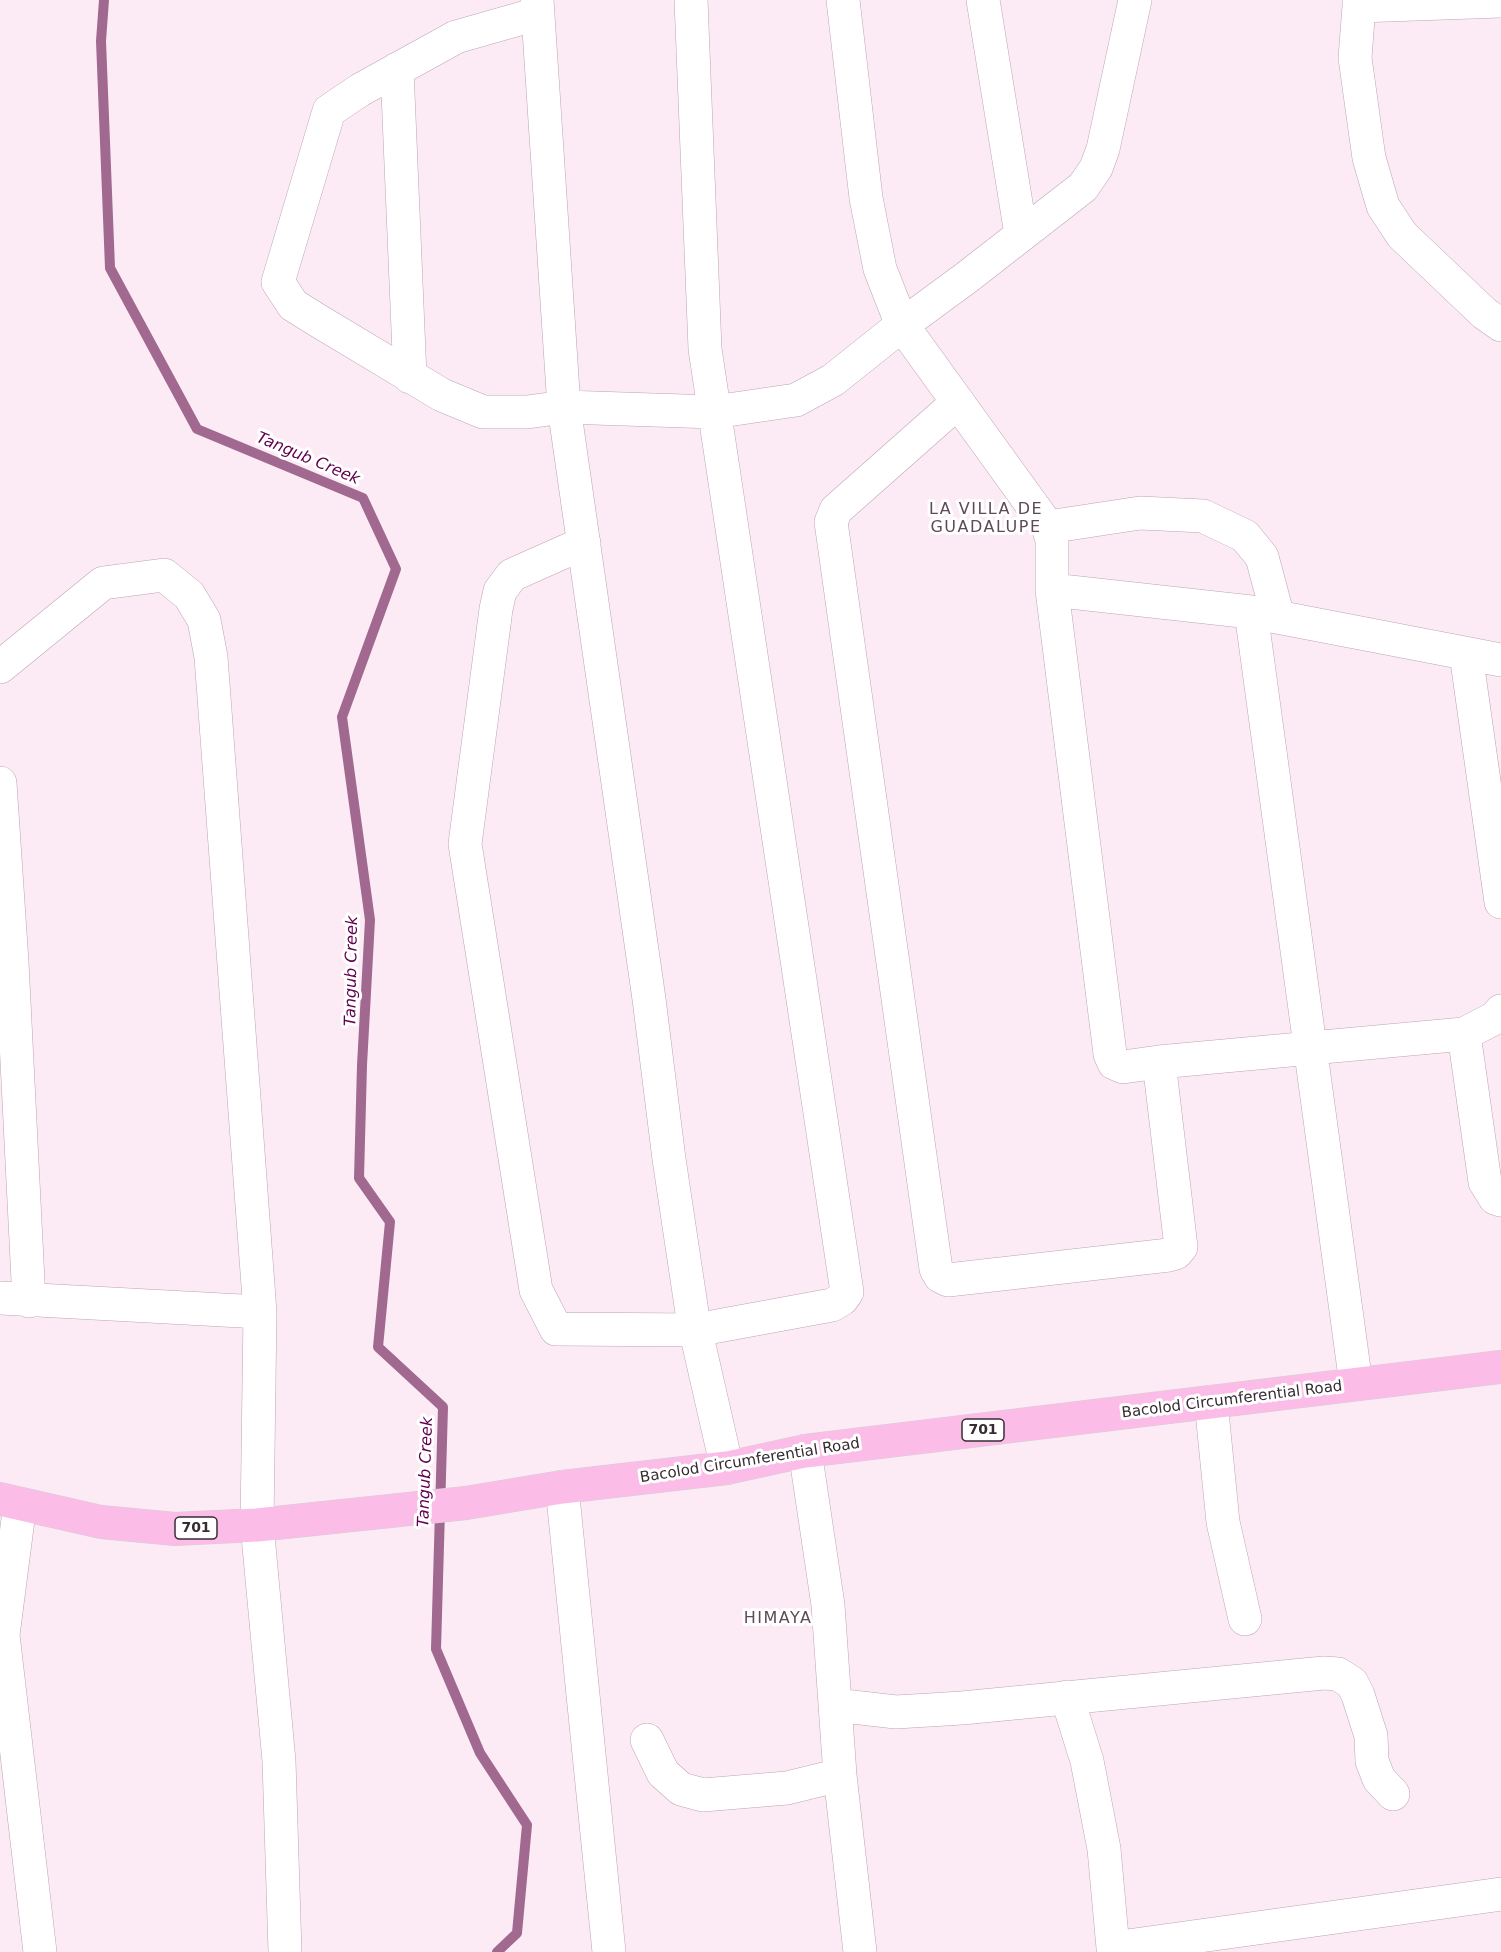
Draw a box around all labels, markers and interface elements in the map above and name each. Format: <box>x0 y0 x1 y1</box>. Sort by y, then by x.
water label: Tangub Creek <box>253 429 363 489</box>
district label: LA VILLA DE GUADALUPE <box>929 500 1043 538</box>
water label: Tangub Creek <box>341 916 363 1026</box>
street label: Bacolod Circumferential Road <box>1121 1378 1343 1422</box>
water label: Tangub Creek <box>414 1417 438 1527</box>
road number: 701 <box>962 1419 1004 1441</box>
street label: Bacolod Circumferential Road <box>639 1435 861 1487</box>
road number: 701 <box>175 1517 217 1539</box>
district label: HIMAYA <box>744 1609 812 1629</box>

